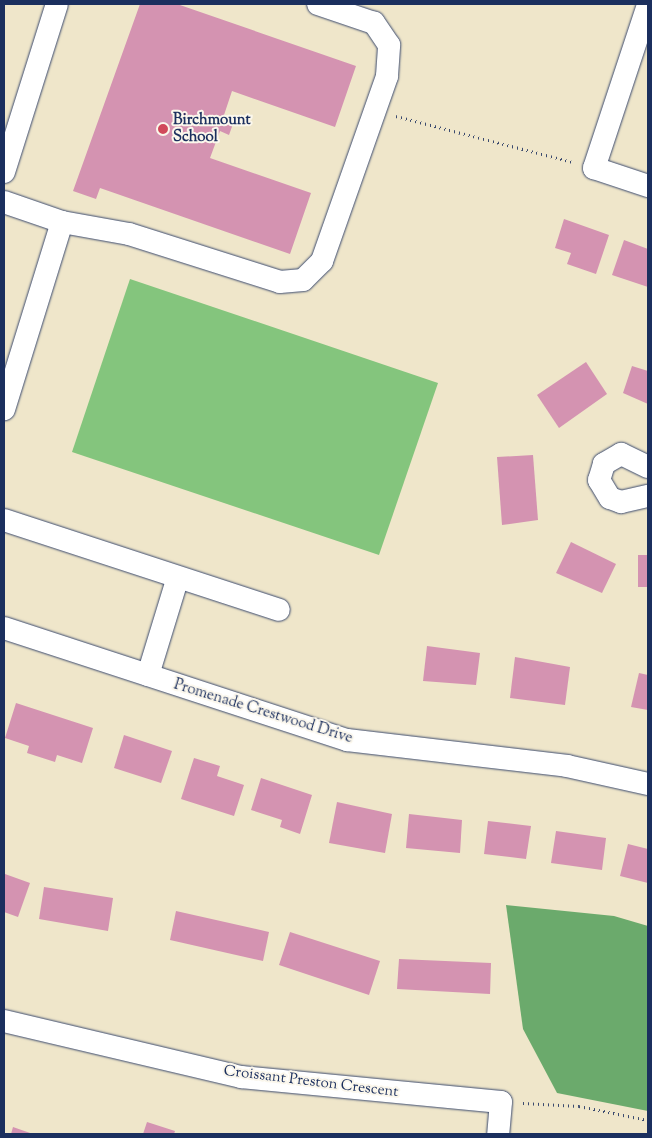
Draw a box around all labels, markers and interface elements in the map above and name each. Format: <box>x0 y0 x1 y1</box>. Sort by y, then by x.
place label: Birchmount School <box>173 111 251 146</box>
marker: Birchmount School <box>157 123 169 135</box>
street label: Promenade Crestwood Drive <box>171 676 355 748</box>
street label: Croissant Preston Crescent <box>223 1062 399 1102</box>

